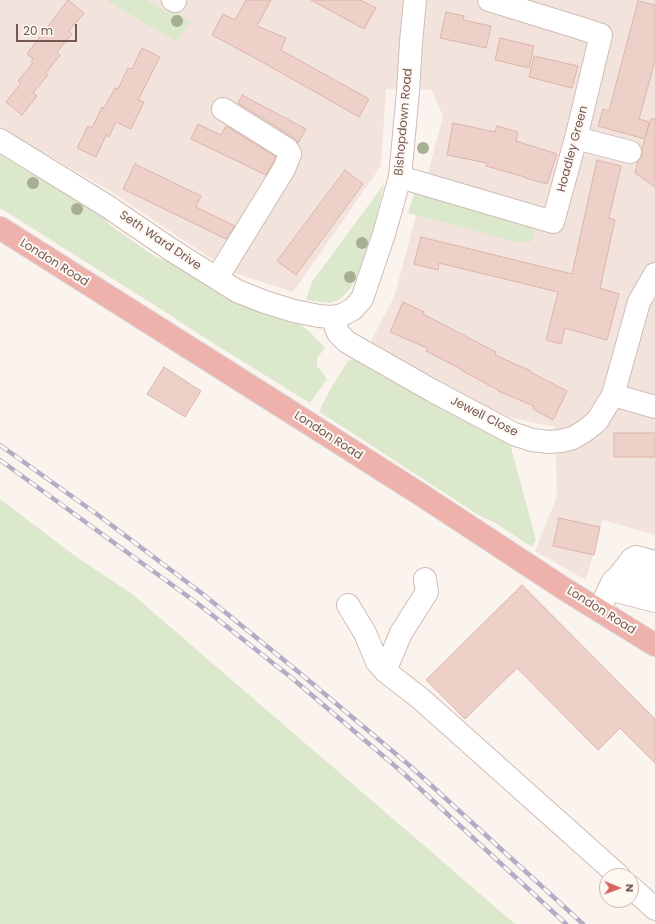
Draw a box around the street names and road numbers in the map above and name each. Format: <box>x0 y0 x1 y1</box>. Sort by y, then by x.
street label: Bishopdown Road <box>392 68 416 176</box>
street label: Hoadley Green <box>555 104 591 194</box>
street label: Seth Ward Drive <box>116 208 204 274</box>
street label: London Road <box>17 236 91 290</box>
street label: Jewell Close <box>448 394 520 440</box>
street label: London Road <box>291 409 365 463</box>
street label: London Road <box>564 584 638 638</box>

